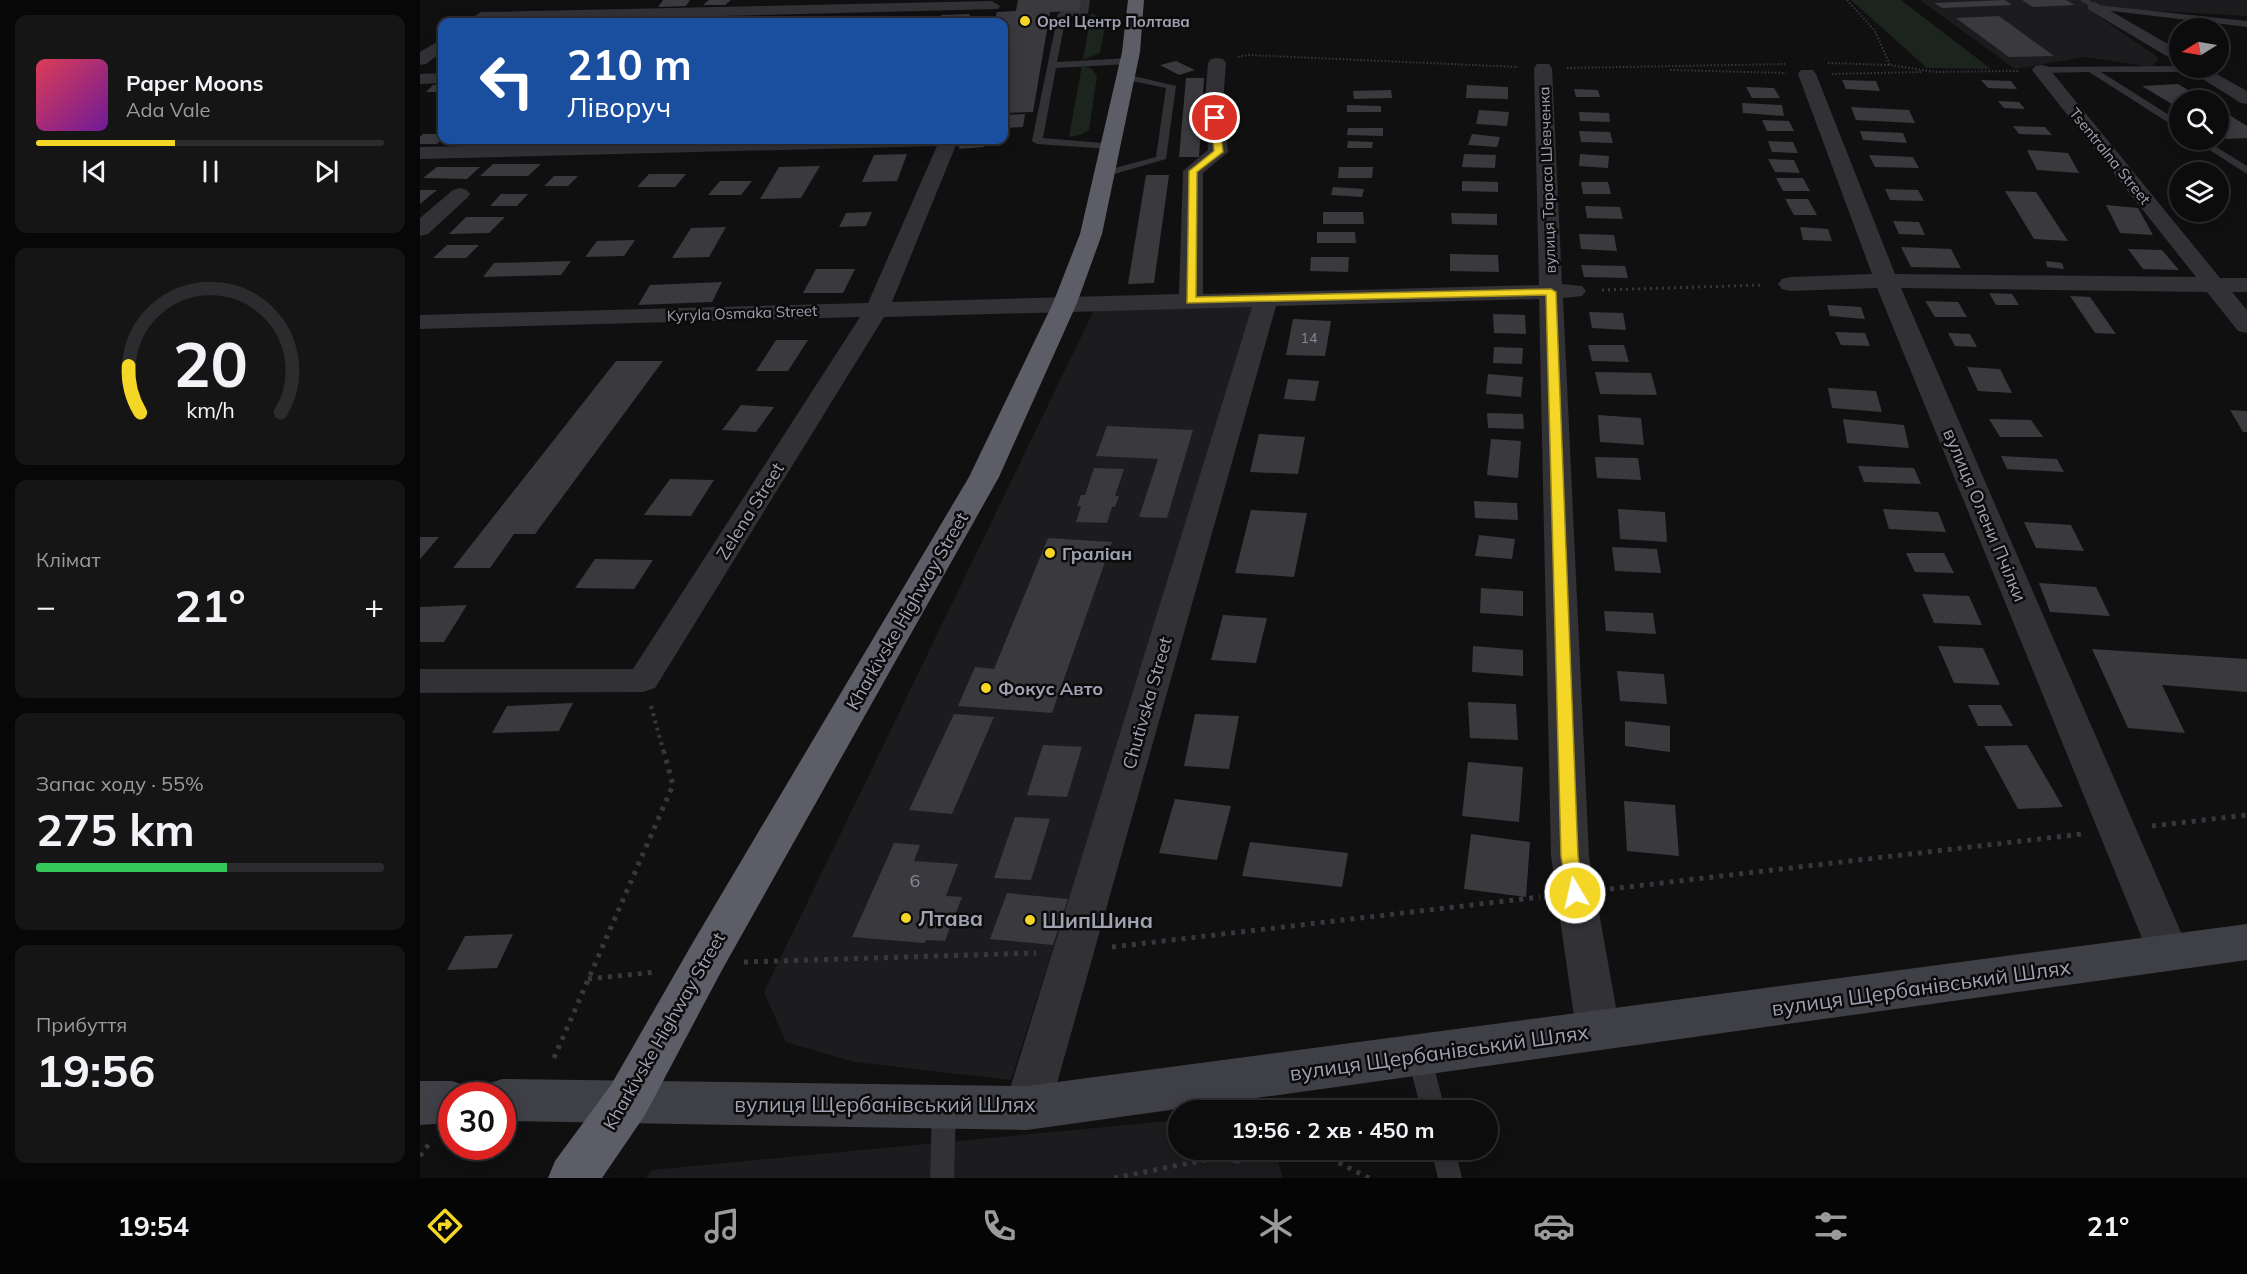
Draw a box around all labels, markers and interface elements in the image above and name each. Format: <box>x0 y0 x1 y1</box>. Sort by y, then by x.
place label: Opel Центр Полтава <box>1037 12 1190 31</box>
marker: Opel Центр Полтава <box>1018 14 1032 28</box>
north arrow <box>2169 18 2229 78</box>
map controls <box>2169 18 2229 222</box>
text: 210 m <box>567 38 692 91</box>
icon: left <box>468 42 546 120</box>
text: Paper Moons <box>126 69 264 97</box>
street label: вулиця Тараса Шевченка <box>1534 86 1560 274</box>
text: Ліворуч <box>567 90 671 124</box>
button: search <box>2169 90 2229 150</box>
pin <box>1189 92 1240 143</box>
text: Ada Vale <box>126 97 210 122</box>
icon: arrive <box>1198 101 1231 134</box>
street label: Tsentralna Street <box>2065 104 2155 208</box>
icon: previous <box>78 155 111 188</box>
icon: pause <box>194 155 227 188</box>
icon: next <box>310 155 343 188</box>
button: layers <box>2169 162 2229 222</box>
street label: Kyryla Osmaka Street <box>666 301 818 325</box>
text: 20 <box>173 325 247 404</box>
house number: 14 <box>1301 329 1318 347</box>
text: km/h <box>186 397 234 424</box>
street label: вулиця Олени Пчілки <box>1938 425 2032 605</box>
street label: Zelena Street <box>711 458 789 564</box>
street label: Kharkivske Highway Street <box>841 508 973 714</box>
place label: Граліан <box>1062 542 1132 565</box>
marker: Граліан <box>1043 546 1057 560</box>
text: Клімат <box>36 547 101 572</box>
text: 21° <box>174 577 246 633</box>
text: − <box>36 585 56 626</box>
text: + <box>364 585 384 626</box>
street label: Chutivska Street <box>1117 634 1177 772</box>
place label: Фокус Авто <box>998 677 1103 700</box>
marker: Фокус Авто <box>979 681 993 695</box>
text: Запас ходу · 55% <box>36 771 204 796</box>
text: 275 km <box>36 801 195 857</box>
position arrow <box>1543 861 1607 925</box>
house number: 6 <box>910 869 920 892</box>
place label: Лтава <box>918 905 983 931</box>
place label: ШипШина <box>1042 907 1153 933</box>
marker: Лтава <box>899 911 913 925</box>
marker: ШипШина <box>1023 913 1037 927</box>
street label: Kharkivske Highway Street <box>598 928 730 1134</box>
street label: вулиця Щербанівський Шлях <box>1770 953 2073 1021</box>
text: Прибуття <box>36 1012 127 1037</box>
street label: вулиця Щербанівський Шлях <box>1288 1018 1591 1086</box>
text: 19:56 <box>36 1042 155 1098</box>
speed limit sign: 30 <box>438 1082 516 1160</box>
street label: вулиця Щербанівський Шлях <box>734 1091 1036 1117</box>
text: 19:56 · 2 хв · 450 m <box>1231 1116 1435 1144</box>
icon: directions <box>424 1205 466 1247</box>
icon: music <box>701 1205 743 1247</box>
icon: phone <box>978 1205 1020 1247</box>
icon: climate <box>1255 1205 1297 1247</box>
icon: car <box>1533 1205 1575 1247</box>
icon: filters <box>1810 1205 1852 1247</box>
text: 19:54 <box>118 1209 189 1243</box>
text: 21° <box>2087 1209 2129 1243</box>

